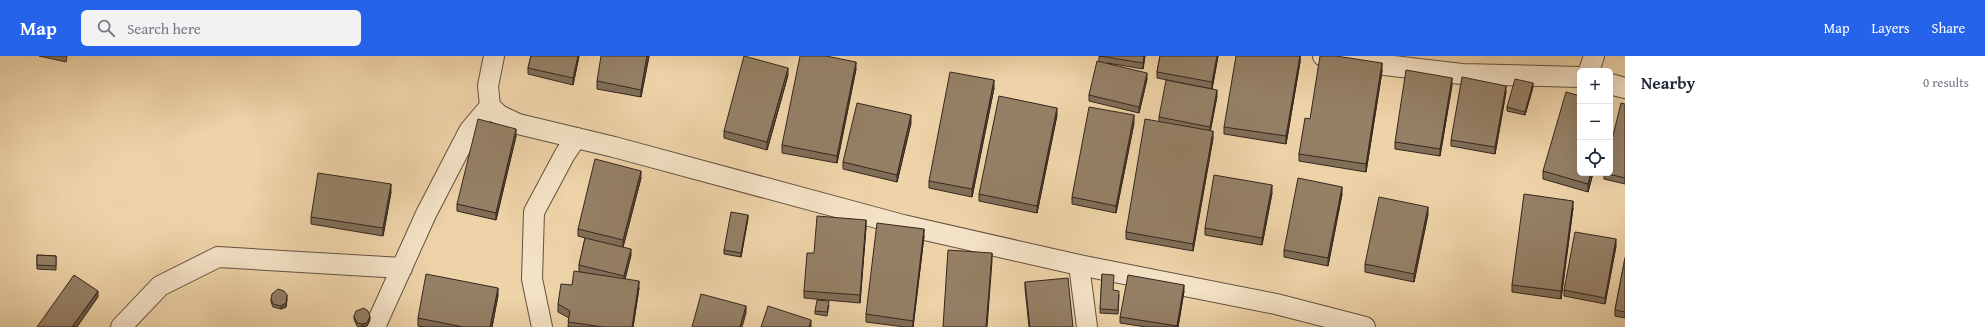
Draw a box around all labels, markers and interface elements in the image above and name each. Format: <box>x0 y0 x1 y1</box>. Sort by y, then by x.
search box <box>81 10 361 46</box>
text: Map <box>20 14 57 42</box>
icon: search <box>95 17 117 39</box>
text: Search here <box>127 18 201 39</box>
text: Map <box>1824 18 1850 38</box>
text: Layers <box>1872 18 1910 38</box>
text: Share <box>1932 18 1965 38</box>
map controls <box>1577 68 1613 176</box>
button: + <box>1577 68 1613 104</box>
text: Nearby <box>1641 70 1695 95</box>
text: 0 results <box>1923 73 1969 92</box>
button: − <box>1577 104 1613 140</box>
button: locate <box>1577 140 1613 176</box>

